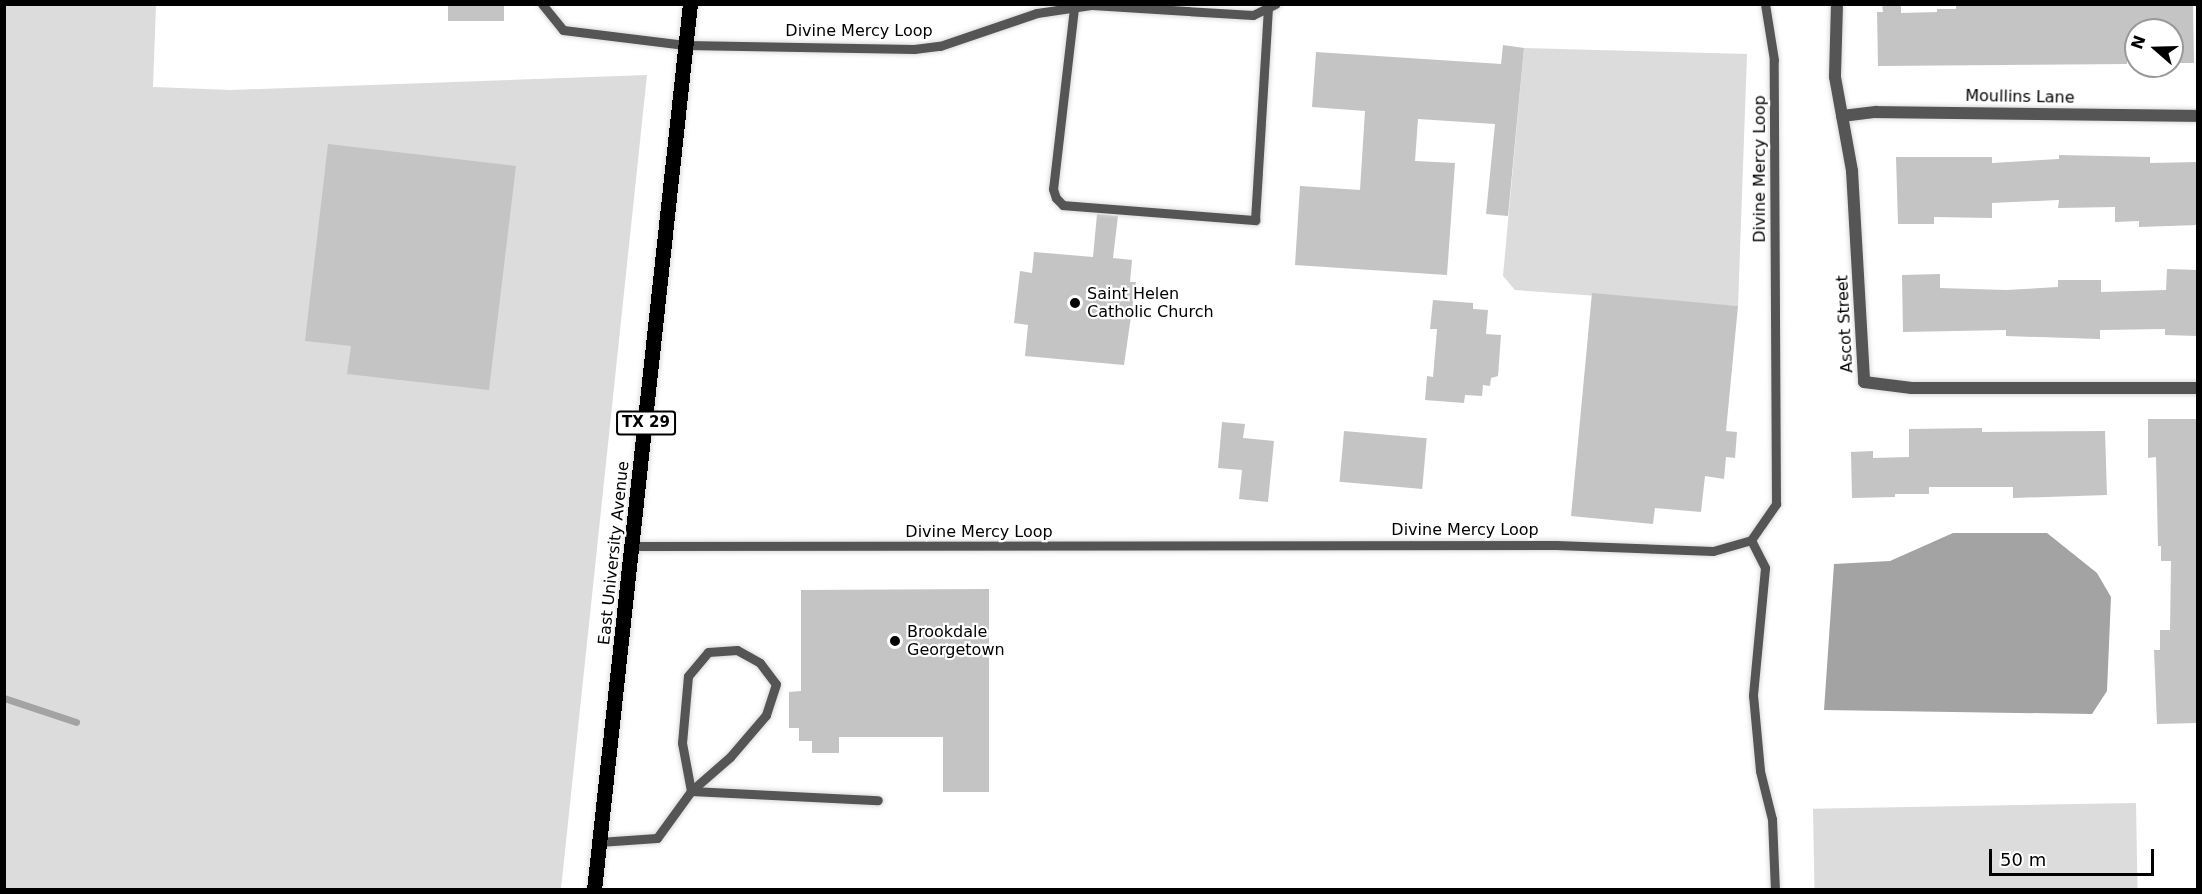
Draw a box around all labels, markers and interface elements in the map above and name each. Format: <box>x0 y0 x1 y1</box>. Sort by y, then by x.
north arrow <box>2124 18 2184 78</box>
street label: Divine Mercy Loop <box>785 21 933 41</box>
text: N <box>2127 33 2150 52</box>
street label: Moullins Lane <box>1965 86 2075 108</box>
street label: Divine Mercy Loop <box>1750 95 1770 243</box>
street label: Ascot Street <box>1833 275 1857 373</box>
place label: Saint Helen Catholic Church <box>1087 284 1214 322</box>
marker: Saint Helen Catholic Church <box>1068 296 1082 310</box>
road number: TX 29 <box>616 411 676 435</box>
street label: East University Avenue <box>595 460 633 646</box>
street label: Divine Mercy Loop <box>1391 520 1539 540</box>
street label: Divine Mercy Loop <box>905 522 1053 542</box>
place label: Brookdale Georgetown <box>907 622 1005 660</box>
marker: Brookdale Georgetown <box>888 634 902 648</box>
scale bar <box>1992 837 2157 875</box>
text: 50 m <box>2000 849 2046 870</box>

